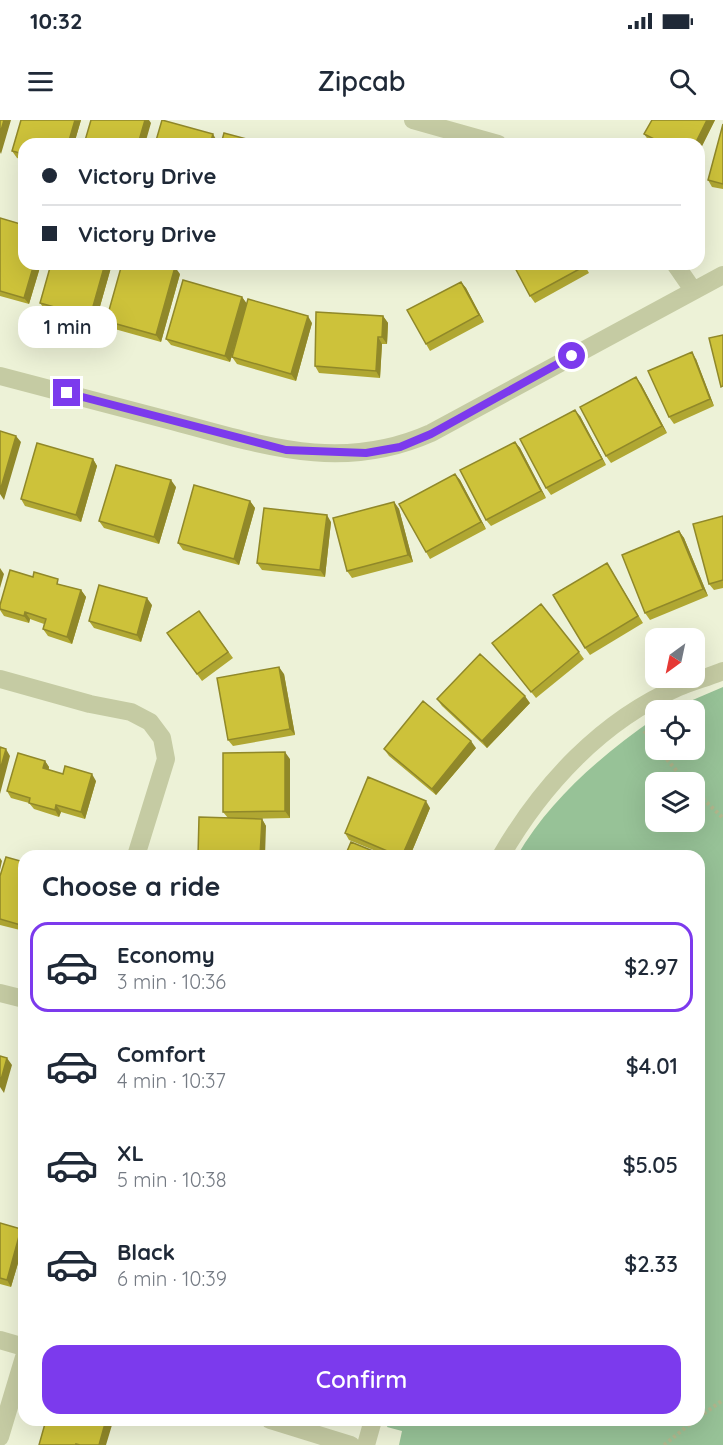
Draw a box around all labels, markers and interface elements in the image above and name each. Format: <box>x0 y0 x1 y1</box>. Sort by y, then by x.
text: 10:32 <box>30 7 82 35</box>
text: Zipcab <box>318 64 405 98</box>
icon: menu <box>24 65 57 98</box>
icon: search <box>666 65 699 98</box>
text: Victory Drive <box>78 162 217 190</box>
text: Victory Drive <box>78 220 217 248</box>
callout: 1 min <box>17 306 116 348</box>
text: 1 min <box>44 314 91 339</box>
route start <box>558 342 585 369</box>
route end <box>53 379 80 406</box>
north arrow <box>645 628 705 688</box>
map controls <box>645 628 705 832</box>
button: locate <box>645 700 705 760</box>
button: layers <box>645 772 705 832</box>
text: Choose a ride <box>42 869 220 903</box>
icon: car <box>45 940 99 994</box>
text: Economy <box>117 941 215 969</box>
text: $2.97 <box>624 953 678 981</box>
text: 3 min · 10:36 <box>117 969 226 994</box>
icon: car <box>45 1039 99 1093</box>
text: Comfort <box>117 1040 206 1068</box>
text: $4.01 <box>626 1052 678 1080</box>
text: 4 min · 10:37 <box>117 1068 226 1093</box>
icon: car <box>45 1138 99 1192</box>
text: XL <box>117 1139 144 1167</box>
text: $5.05 <box>623 1151 678 1179</box>
text: 5 min · 10:38 <box>117 1167 227 1192</box>
icon: car <box>45 1237 99 1291</box>
text: Black <box>117 1238 175 1266</box>
text: $2.33 <box>624 1250 678 1278</box>
text: 6 min · 10:39 <box>117 1266 227 1291</box>
button: Confirm <box>42 1345 681 1414</box>

